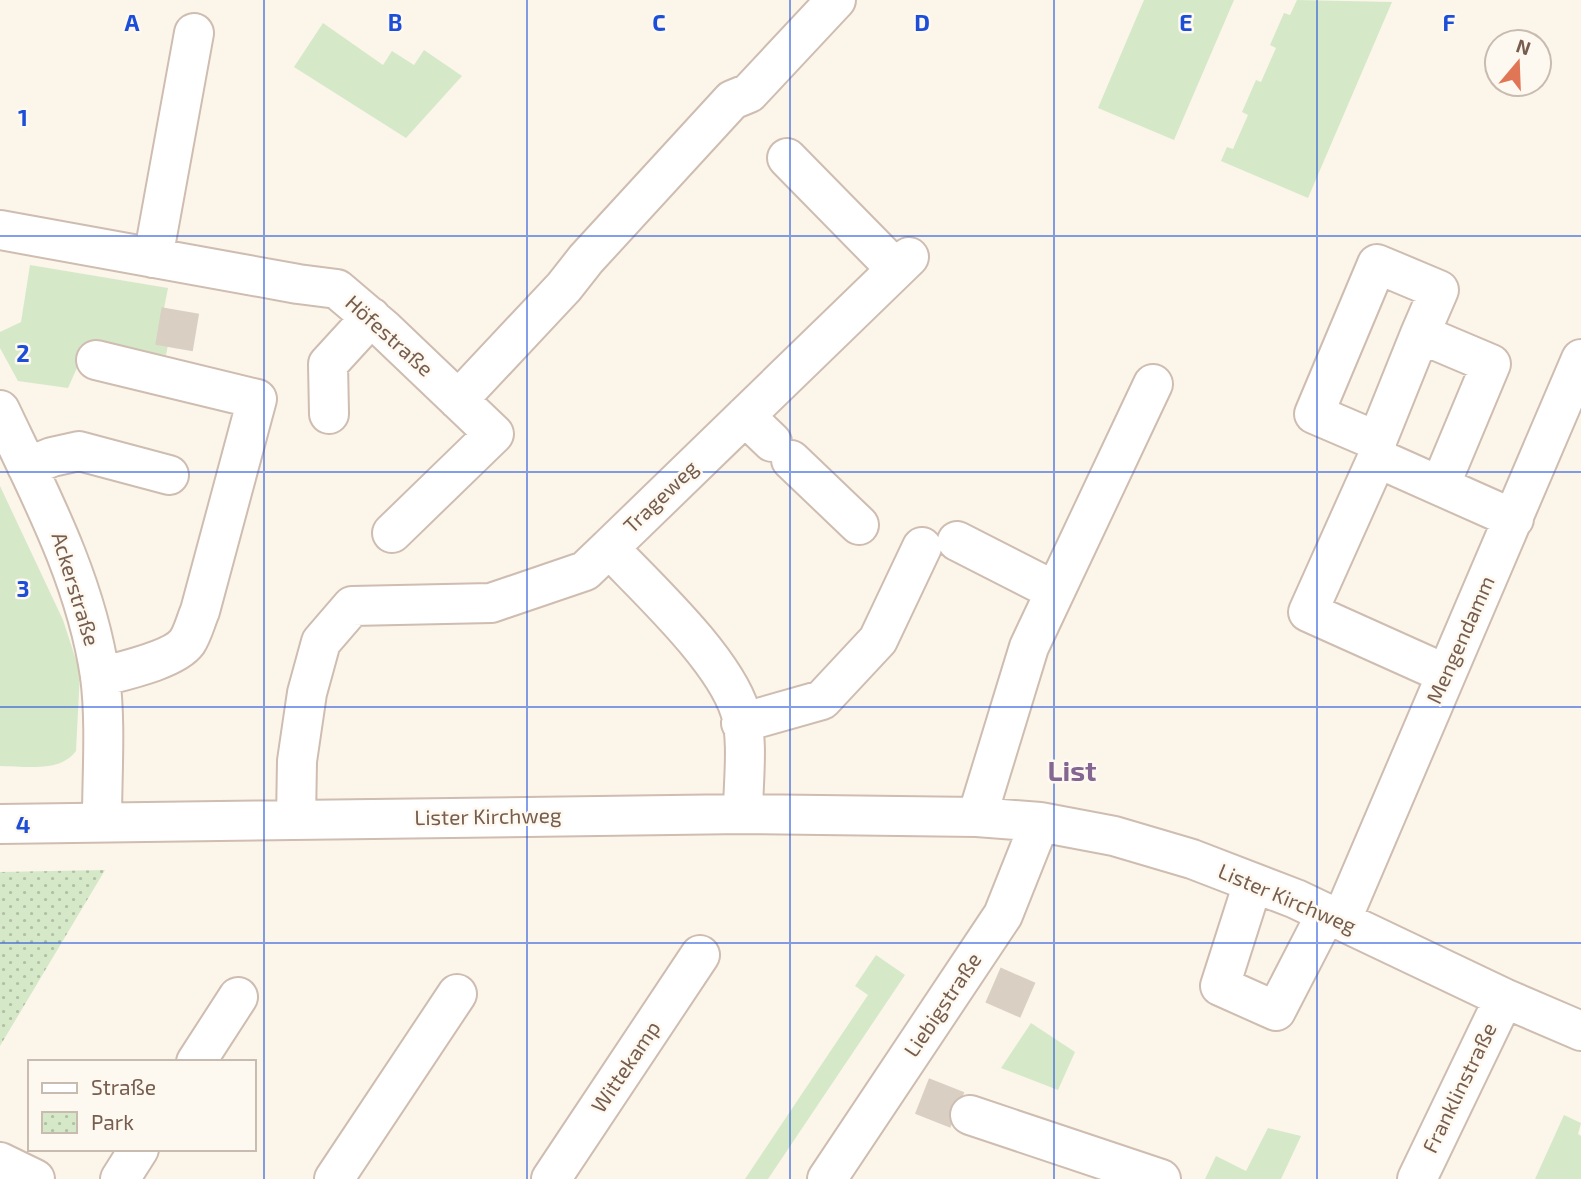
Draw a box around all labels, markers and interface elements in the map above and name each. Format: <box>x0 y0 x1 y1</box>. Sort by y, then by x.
text: A <box>124 8 140 36</box>
text: B <box>388 8 402 36</box>
text: C <box>652 8 666 36</box>
text: D <box>914 8 930 36</box>
text: E <box>1179 8 1193 36</box>
text: F <box>1443 8 1456 36</box>
north arrow <box>1483 28 1553 98</box>
text: N <box>1513 33 1534 60</box>
text: 1 <box>18 103 28 131</box>
street label: Höfestraße <box>341 289 439 381</box>
text: 2 <box>16 339 30 367</box>
street label: Trageweg <box>618 454 702 537</box>
street label: Ackerstraße <box>47 529 106 648</box>
street label: Mengendamm <box>1420 572 1499 707</box>
text: 3 <box>16 574 30 602</box>
district label: List <box>1047 753 1097 787</box>
street label: Lister Kirchweg <box>414 802 562 829</box>
text: 4 <box>16 810 30 838</box>
street label: Lister Kirchweg <box>1215 857 1360 938</box>
street label: Liebigstraße <box>898 947 986 1061</box>
street label: Wittekamp <box>585 1016 665 1117</box>
street label: Franklinstraße <box>1416 1018 1501 1156</box>
legend <box>28 1060 256 1151</box>
text: Straße <box>91 1074 156 1099</box>
text: Park <box>91 1109 134 1134</box>

